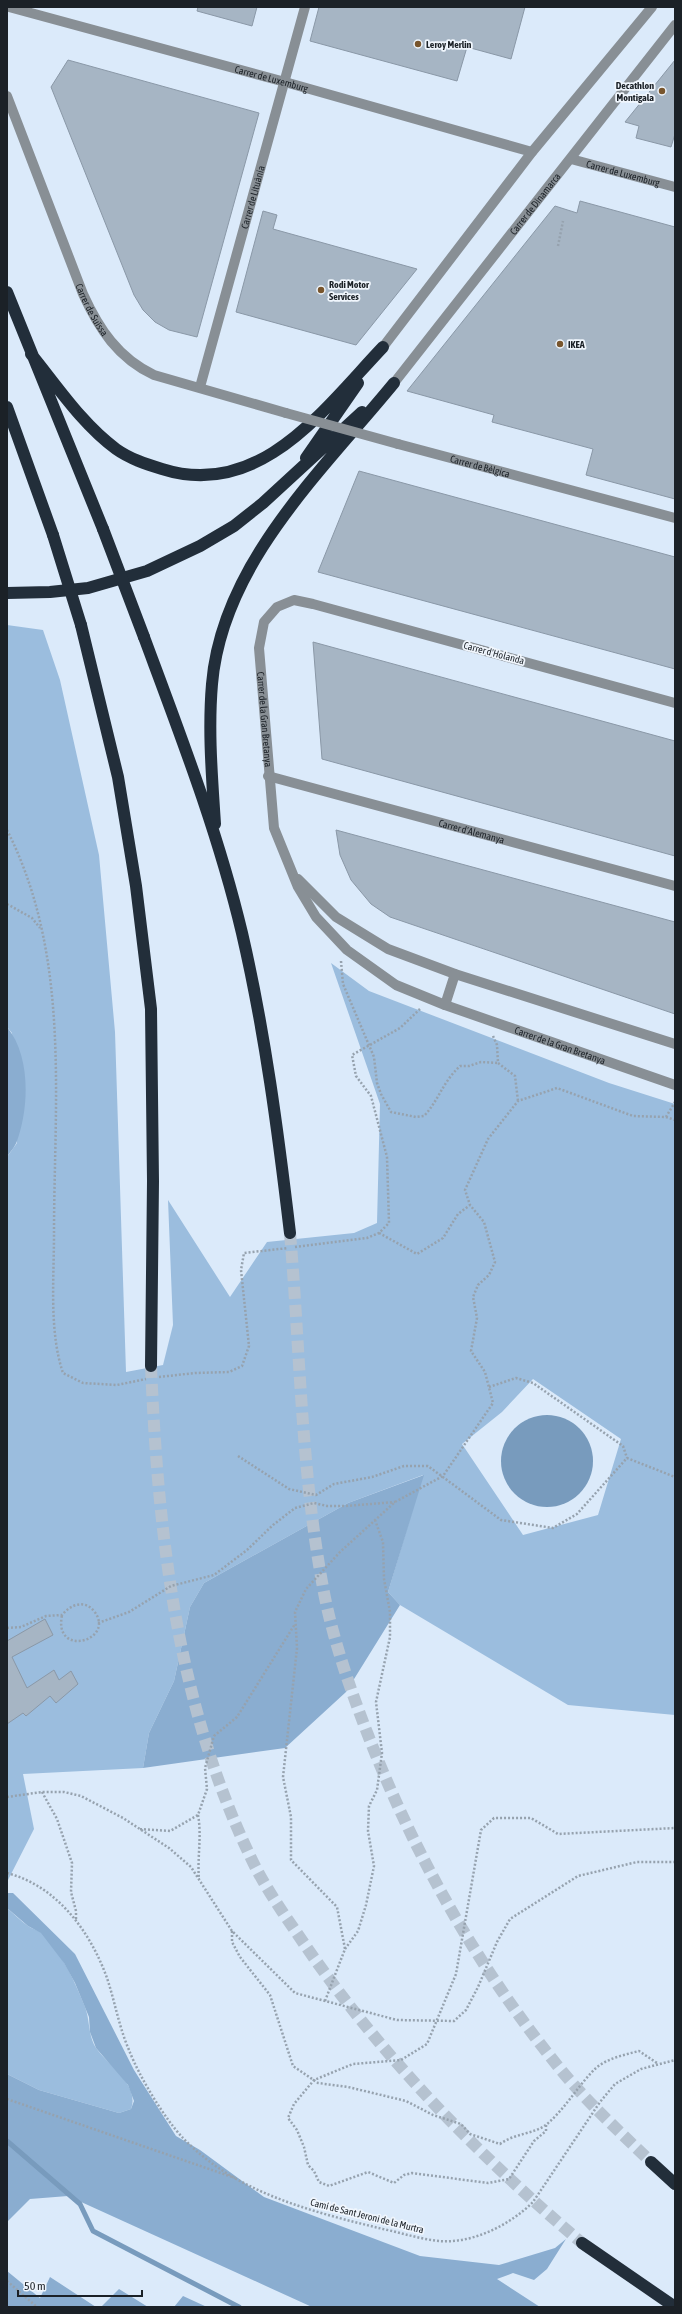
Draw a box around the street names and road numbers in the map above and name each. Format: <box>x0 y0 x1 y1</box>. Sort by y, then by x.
street label: Carrer de Luxemburg <box>234 63 310 94</box>
street label: Carrer de Luxemburg <box>585 158 662 188</box>
street label: Carrer de Lituània <box>239 164 267 230</box>
street label: Carrer de Dinamarca <box>507 170 563 237</box>
street label: Carrer de Suïssa <box>74 282 111 338</box>
street label: Carrer de Bèlgica <box>449 453 512 479</box>
street label: Carrer d'Holanda <box>462 640 526 666</box>
street label: Carrer de la Gran Bretanya <box>255 671 274 768</box>
street label: Carrer d'Alemanya <box>438 817 506 845</box>
street label: Carrer de la Gran Bretanya <box>513 1024 607 1066</box>
street label: Camí de Sant Jeroni de la Murtra <box>309 2197 425 2236</box>

